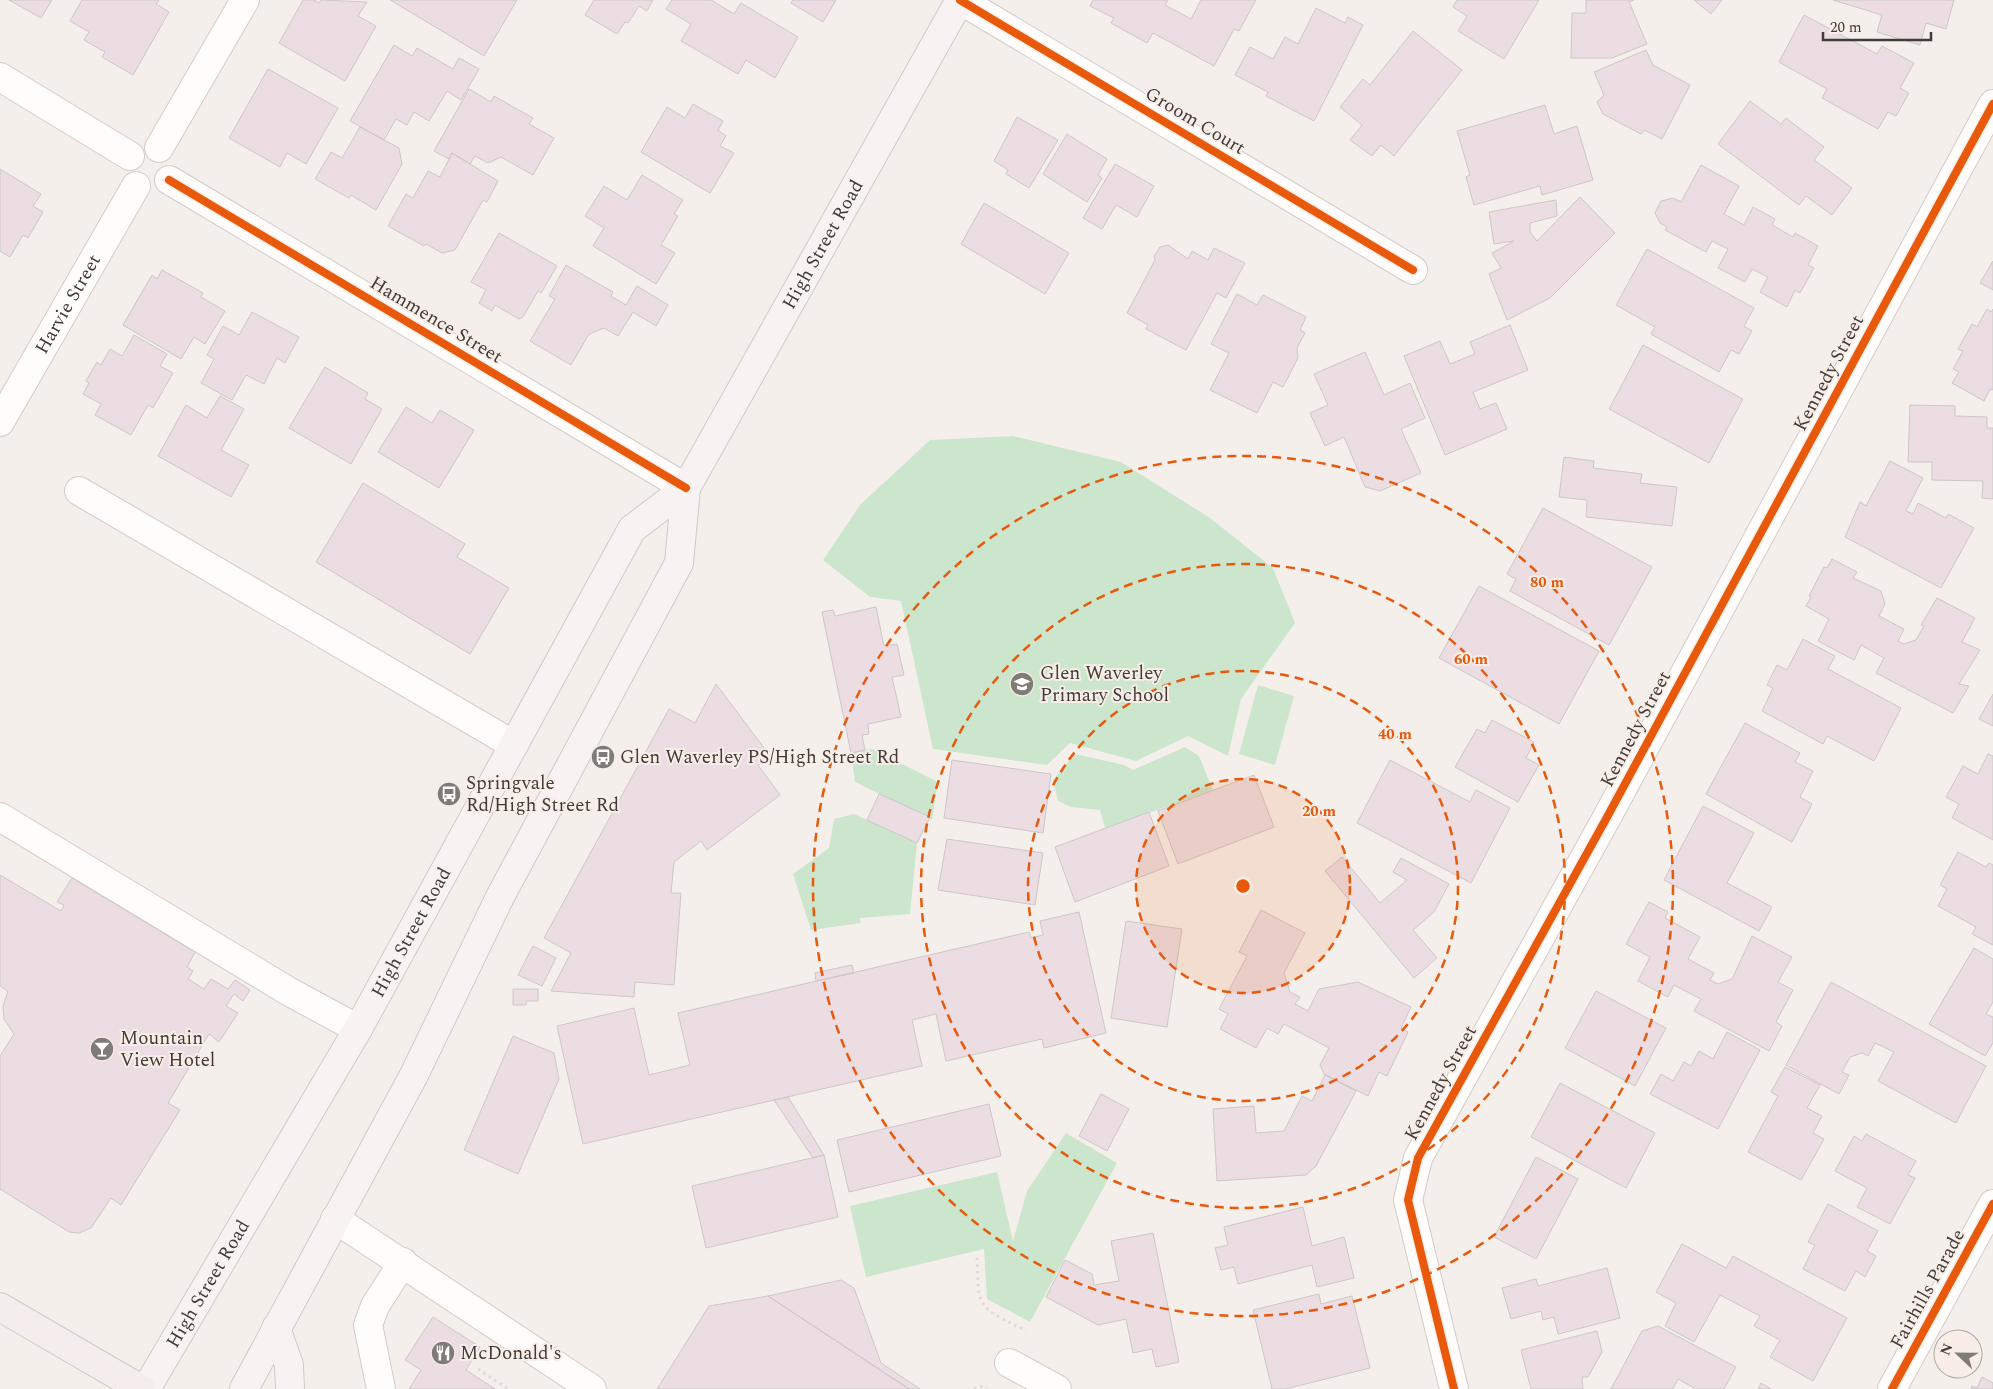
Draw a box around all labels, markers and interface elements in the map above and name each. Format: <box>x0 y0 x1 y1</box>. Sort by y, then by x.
scale bar <box>1823 10 1930 42</box>
text: 20 m <box>1830 16 1862 39</box>
street label: Groom Court <box>1139 80 1251 163</box>
street label: High Street Road <box>775 174 871 315</box>
street label: Harvie Street <box>28 249 108 360</box>
street label: Hammence Street <box>364 269 508 371</box>
street label: Kennedy Street <box>1786 309 1872 436</box>
text: 80 m <box>1530 571 1565 594</box>
text: 60 m <box>1454 648 1489 671</box>
place label: Glen Waverley Primary School <box>1040 659 1169 710</box>
street label: Kennedy Street <box>1593 665 1679 792</box>
school or university icon: Glen Waverley Primary School <box>1009 671 1035 697</box>
text: 40 m <box>1378 723 1413 746</box>
place label: Glen Waverley PS/High Street Rd <box>620 743 899 772</box>
bus stop icon: Glen Waverley PS/High Street Rd <box>590 744 616 770</box>
place label: Springvale Rd/High Street Rd <box>466 769 619 820</box>
bus stop icon: Springvale Rd/High Street Rd <box>436 781 462 807</box>
text: 20 m <box>1302 800 1337 823</box>
street label: High Street Road <box>363 862 458 1003</box>
centre of rings <box>1234 877 1252 895</box>
street label: Kennedy Street <box>1397 1020 1485 1146</box>
place label: Mountain View Hotel <box>120 1024 215 1075</box>
bar icon: Mountain View Hotel <box>89 1036 115 1062</box>
street label: High Street Road <box>159 1214 257 1354</box>
street label: Fairhills Parade <box>1883 1224 1973 1354</box>
north arrow <box>1933 1329 1983 1379</box>
place label: McDonald's <box>460 1339 562 1368</box>
restaurant icon: McDonald's <box>430 1340 456 1366</box>
text: N <box>1935 1340 1958 1359</box>

